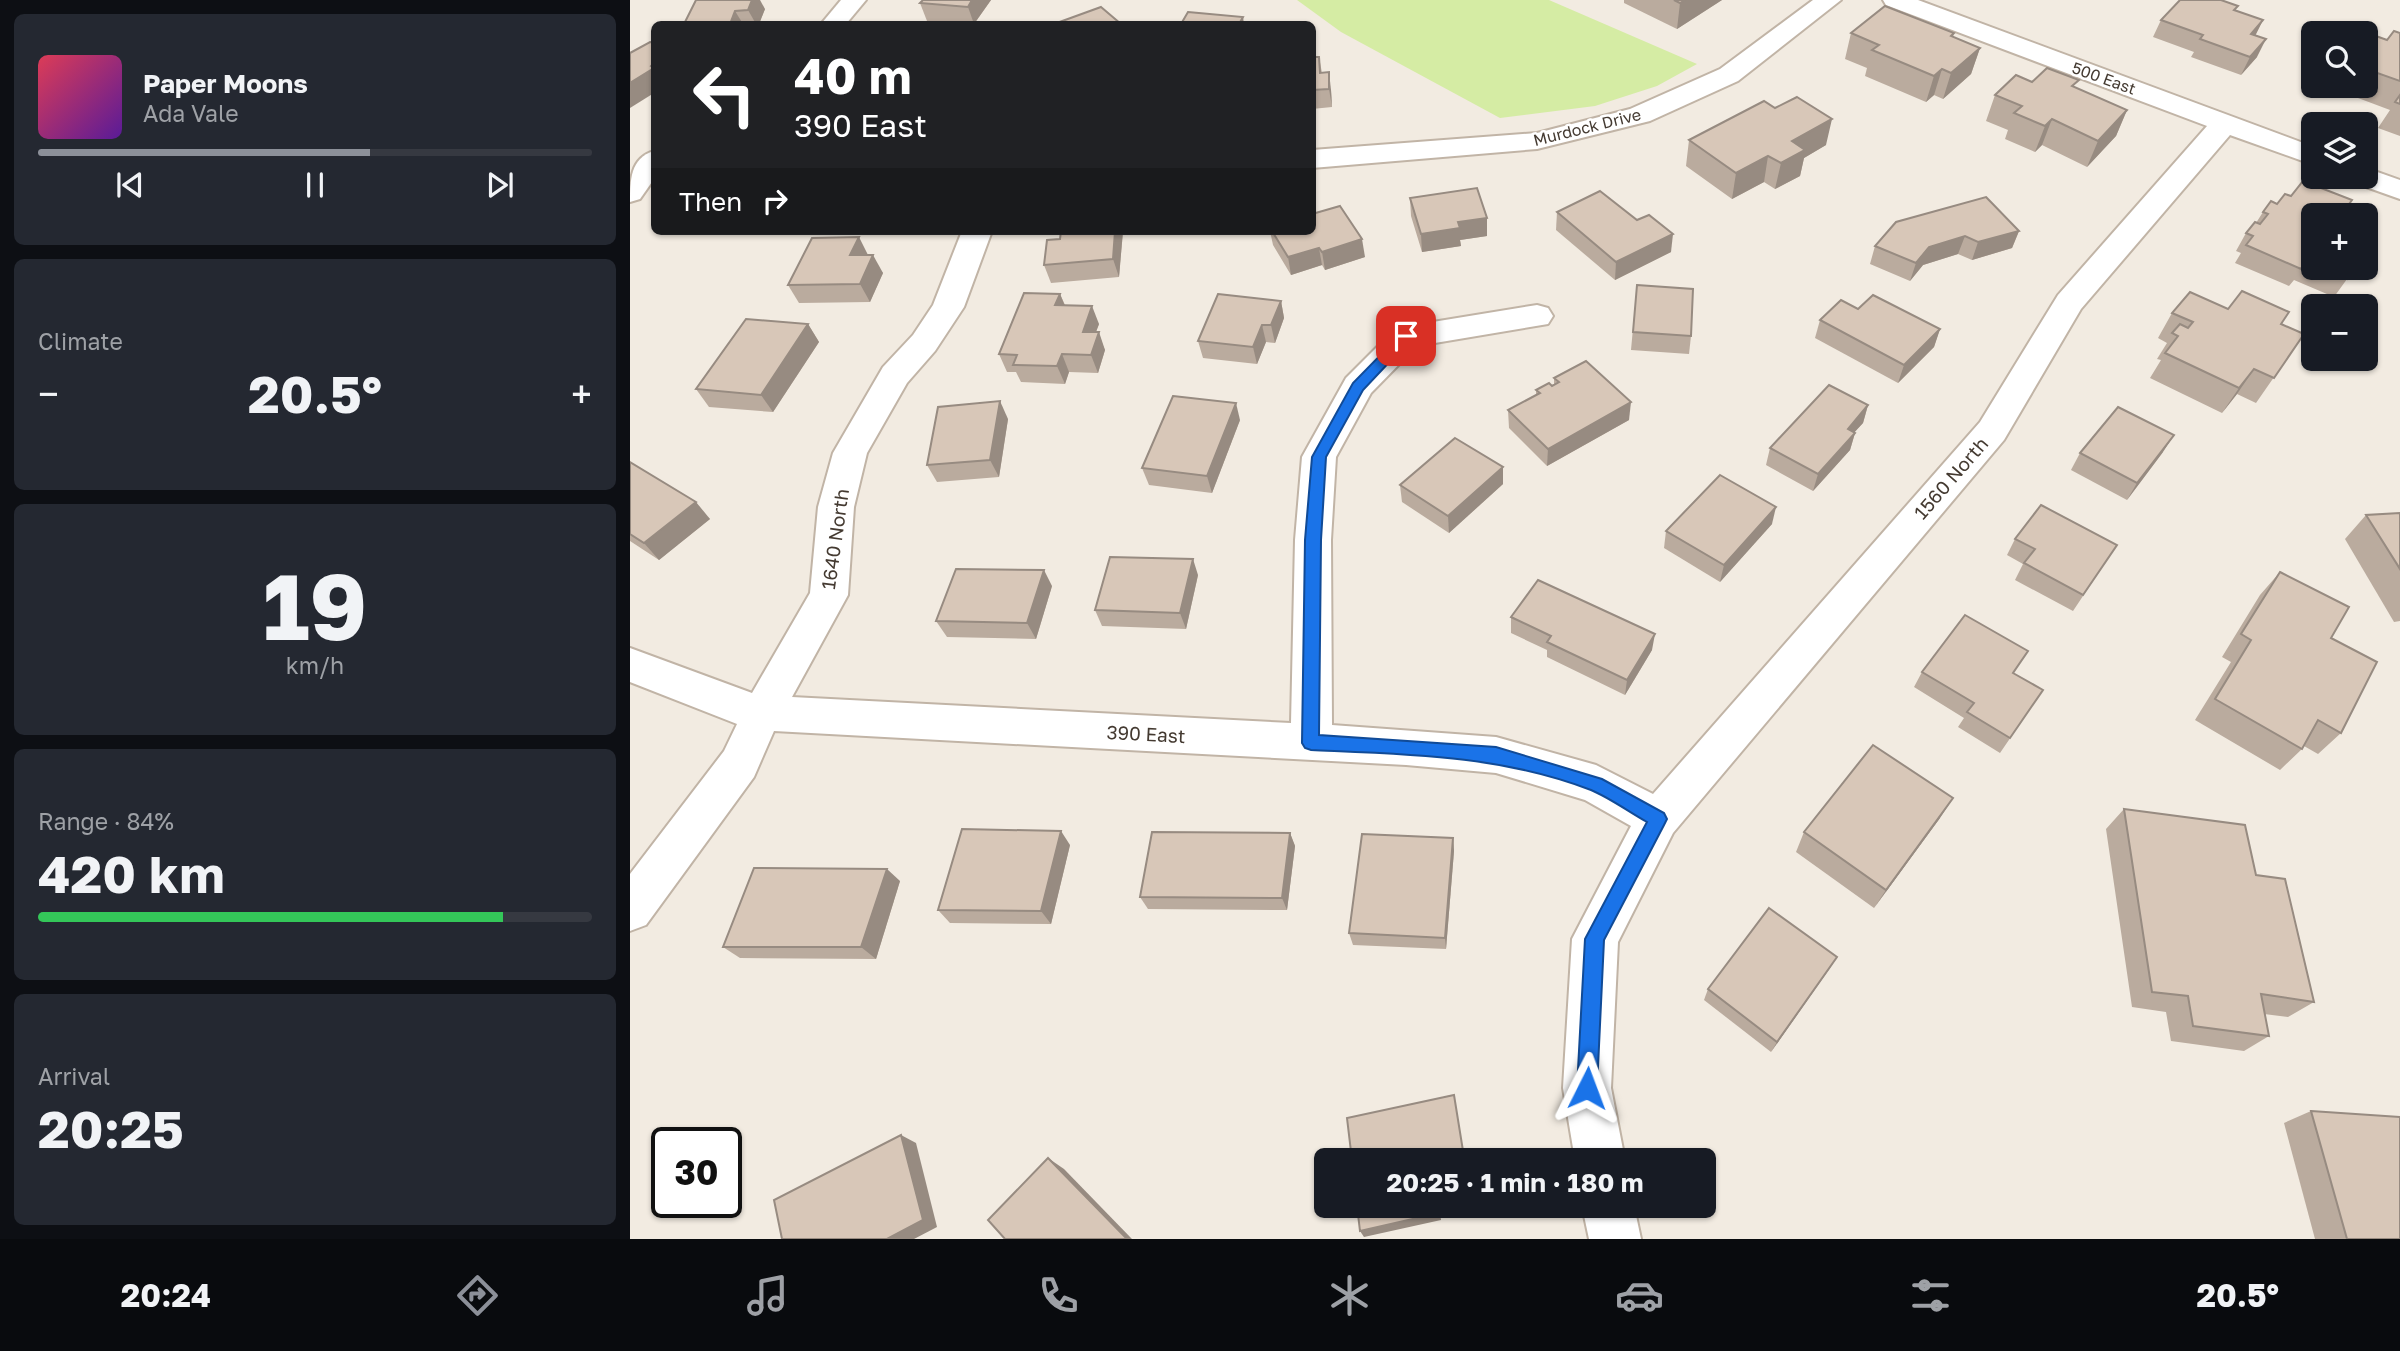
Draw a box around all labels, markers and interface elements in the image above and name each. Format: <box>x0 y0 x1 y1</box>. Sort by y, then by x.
map controls <box>2301 21 2378 371</box>
button: search <box>2301 21 2378 98</box>
text: 40 m <box>794 46 912 105</box>
icon: left <box>679 49 770 140</box>
street label: 500 East <box>2069 57 2139 99</box>
text: Paper Moons <box>143 68 308 99</box>
text: Ada Vale <box>143 99 239 127</box>
street label: Murdock Drive <box>1531 104 1643 150</box>
text: 390 East <box>794 106 927 144</box>
button: layers <box>2301 112 2378 189</box>
icon: previous <box>111 166 149 204</box>
icon: pause <box>296 166 334 204</box>
icon: next <box>481 166 519 204</box>
icon: right <box>756 182 794 220</box>
text: Then <box>679 186 742 217</box>
button: + <box>2301 203 2378 280</box>
button: − <box>2301 294 2378 371</box>
pin <box>1376 306 1436 366</box>
icon: arrive <box>1387 317 1425 355</box>
text: Climate <box>38 327 123 355</box>
text: 20.5° <box>248 362 382 424</box>
text: − <box>38 371 59 416</box>
text: + <box>571 371 592 416</box>
street label: 1560 North <box>1909 432 1992 523</box>
street label: 1640 North <box>816 487 853 591</box>
text: 19 <box>263 551 367 660</box>
text: km/h <box>286 651 344 679</box>
street label: 390 East <box>1106 720 1186 747</box>
text: Range · 84% <box>38 807 174 835</box>
text: 420 km <box>38 842 225 904</box>
position arrow <box>1550 1051 1624 1125</box>
text: Arrival <box>38 1062 110 1090</box>
text: 20:25 <box>38 1097 184 1159</box>
speed limit sign: 30 <box>651 1127 742 1218</box>
text: 20:25 · 1 min · 180 m <box>1386 1167 1644 1198</box>
icon: directions <box>453 1271 502 1320</box>
icon: music <box>743 1271 792 1320</box>
icon: phone <box>1034 1271 1083 1320</box>
icon: climate <box>1325 1271 1374 1320</box>
icon: car <box>1615 1271 1664 1320</box>
icon: filters <box>1906 1271 1955 1320</box>
text: 20:24 <box>121 1276 211 1314</box>
text: 20.5° <box>2197 1276 2279 1314</box>

